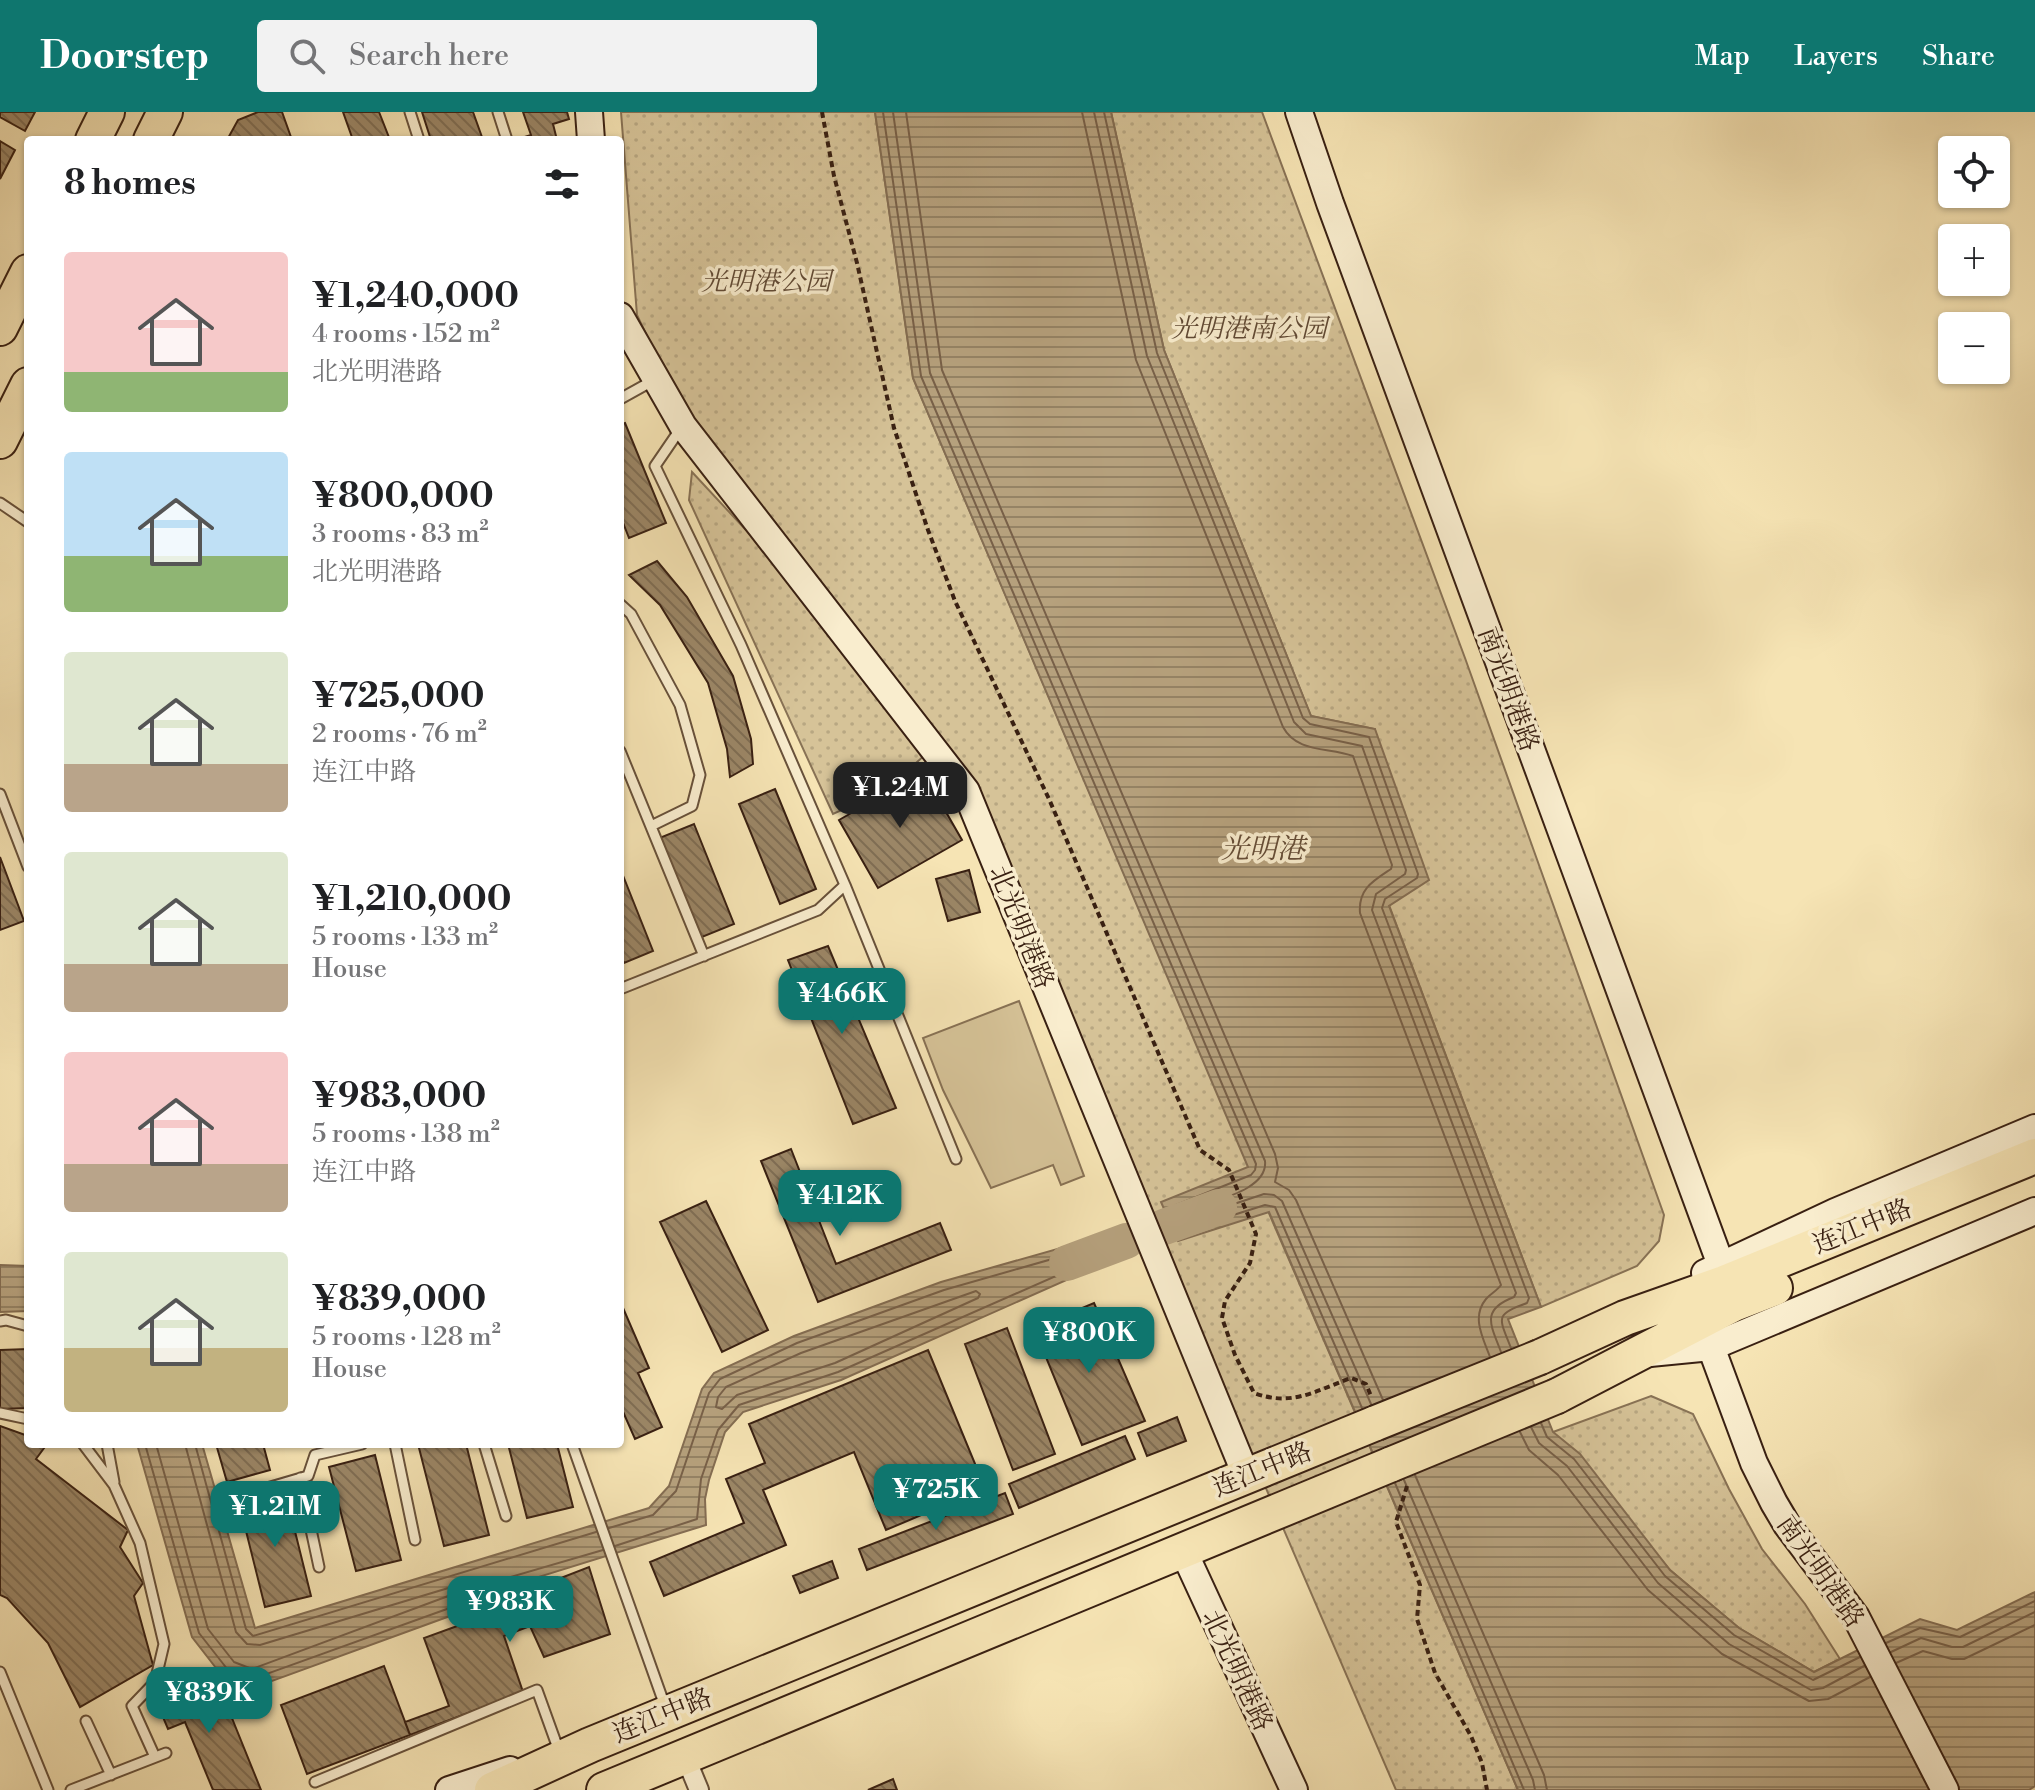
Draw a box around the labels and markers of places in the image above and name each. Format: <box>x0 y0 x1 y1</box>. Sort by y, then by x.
pin: ¥1.24M <box>835 762 965 830</box>
pin: ¥466K <box>786 968 898 1036</box>
pin: ¥412K <box>784 1170 896 1238</box>
pin: ¥800K <box>1033 1307 1145 1375</box>
pin: ¥725K <box>880 1464 992 1532</box>
pin: ¥1.21M <box>210 1481 340 1549</box>
pin: ¥983K <box>454 1576 566 1644</box>
pin: ¥839K <box>153 1667 265 1735</box>

